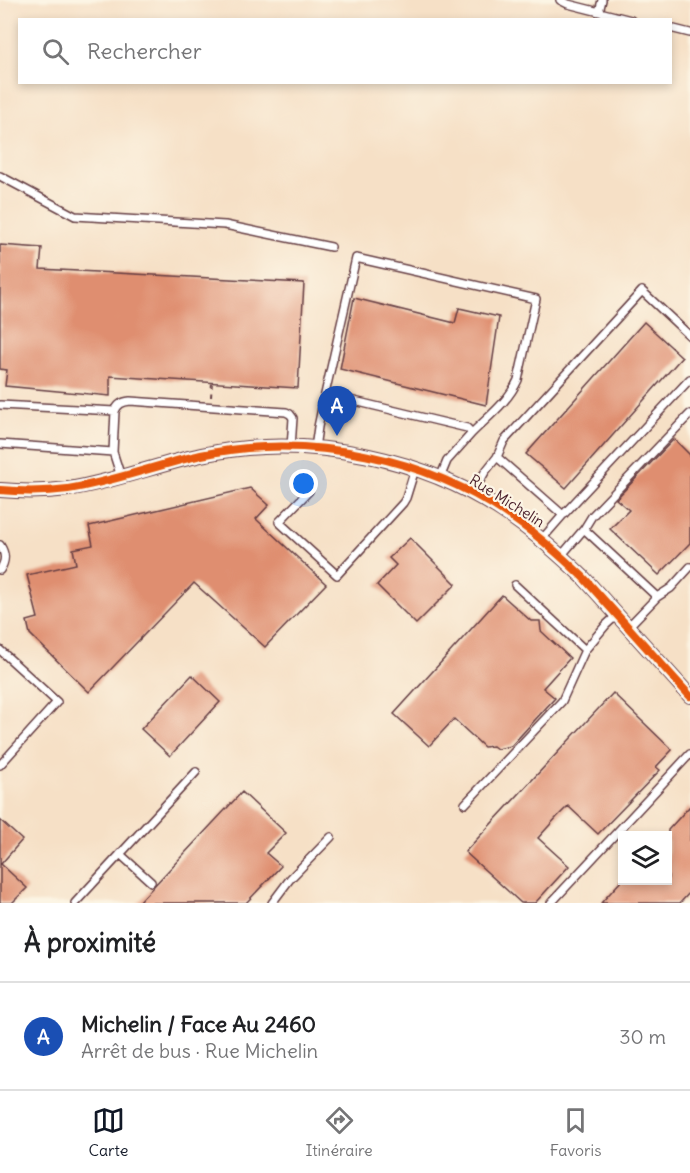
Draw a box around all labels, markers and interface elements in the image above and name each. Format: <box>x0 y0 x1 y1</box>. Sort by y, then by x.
search box <box>18 18 672 84</box>
icon: search <box>39 35 72 68</box>
text: Rechercher <box>87 37 202 65</box>
pin: A <box>318 386 356 436</box>
your location <box>289 469 318 498</box>
street label: Rue Michelin <box>466 470 549 531</box>
map controls <box>618 831 672 885</box>
button: layers <box>618 831 672 885</box>
text: À proximité <box>24 926 156 959</box>
text: Michelin / Face Au 2460 <box>81 1010 316 1038</box>
text: A <box>37 1024 50 1049</box>
text: 30 m <box>619 1024 666 1049</box>
text: Arrêt de bus · Rue Michelin <box>81 1038 318 1063</box>
tab: Carte <box>89 1104 128 1160</box>
tab: Itinéraire <box>306 1104 373 1160</box>
tab: Favoris <box>550 1104 601 1160</box>

